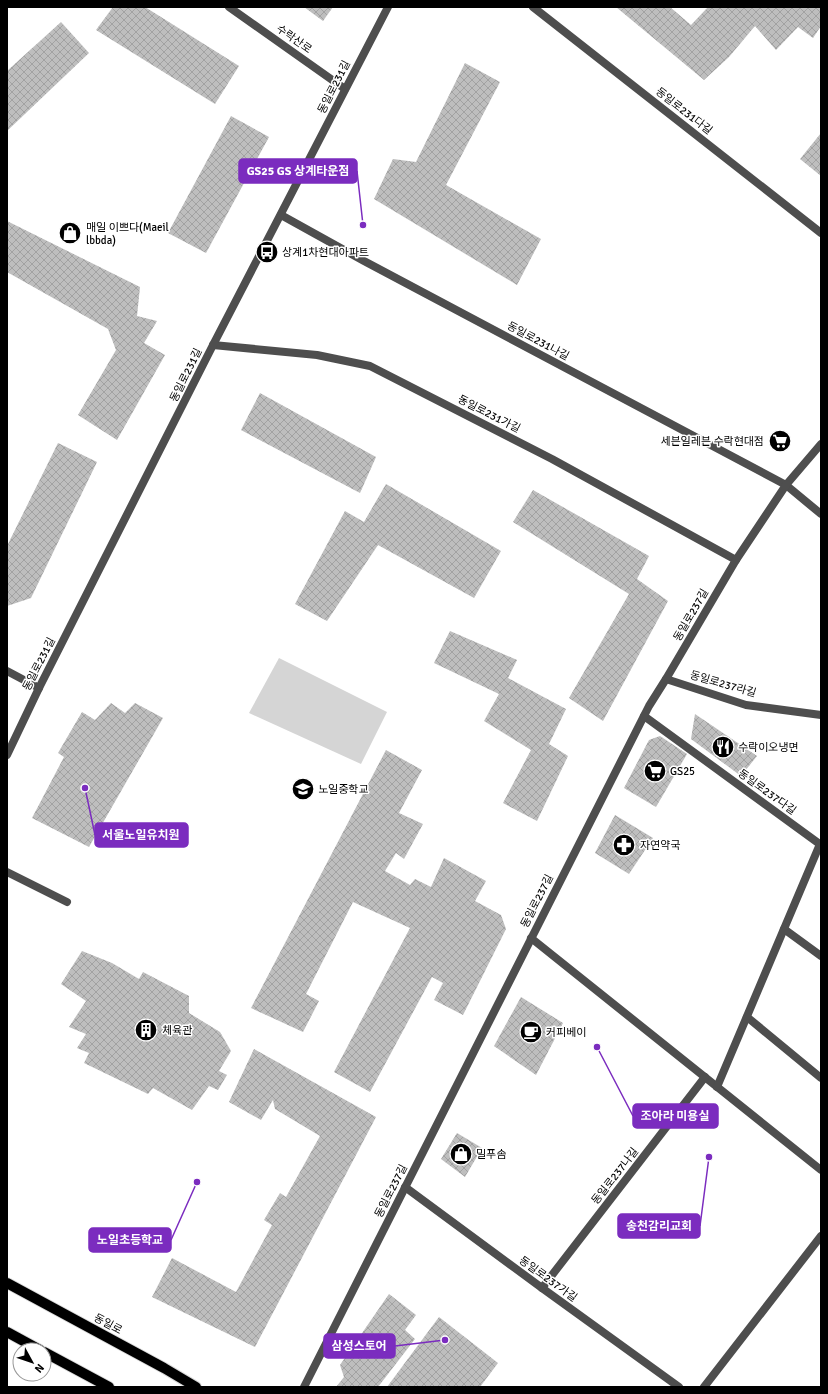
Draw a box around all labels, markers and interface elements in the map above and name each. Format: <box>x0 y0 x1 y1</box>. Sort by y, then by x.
street label: 수락산로 <box>274 22 314 56</box>
street label: 동일로231길 <box>315 58 353 116</box>
street label: 동일로231다길 <box>653 85 715 137</box>
callout: GS25 GS 상계타운점 <box>239 159 357 183</box>
text: GS25 GS 상계타운점 <box>247 164 349 179</box>
shop icon: 매일 이쁘다(Maeil lbbda) <box>57 220 83 246</box>
place label: 매일 이쁘다(Maeil lbbda) <box>86 221 169 247</box>
bus stop icon: 상계1차현대아파트 <box>254 239 280 265</box>
place label: 상계1차현대아파트 <box>282 246 369 259</box>
street label: 동일로231나길 <box>505 319 571 363</box>
street label: 동일로231길 <box>167 346 205 404</box>
street label: 동일로231가길 <box>456 393 522 435</box>
supermarket icon: 세븐일레븐 수락현대점 <box>767 428 793 454</box>
place label: 세븐일레븐 수락현대점 <box>660 435 764 448</box>
street label: 동일로237길 <box>671 586 711 644</box>
street label: 동일로231길 <box>20 635 58 693</box>
street label: 동일로237라길 <box>688 668 758 700</box>
restaurant icon: 수락이오냉면 <box>710 734 736 760</box>
place label: 수락이오냉면 <box>738 741 799 754</box>
supermarket icon: GS25 <box>642 758 668 784</box>
place label: GS25 <box>670 765 695 778</box>
street label: 동일로237다길 <box>736 767 798 817</box>
school or university icon: 노일중학교 <box>290 776 316 802</box>
place label: 노일중학교 <box>318 783 369 796</box>
callout: 서울노일유치원 <box>95 823 188 847</box>
text: 서울노일유치원 <box>102 828 180 843</box>
pharmacy icon: 자연약국 <box>611 832 637 858</box>
place label: 자연약국 <box>640 839 680 852</box>
street label: 동일로237길 <box>518 872 556 930</box>
building icon: 체육관 <box>133 1017 159 1043</box>
cafe icon: 커피베이 <box>518 1019 544 1045</box>
place label: 체육관 <box>162 1024 192 1037</box>
place label: 커피베이 <box>546 1026 586 1039</box>
callout: 조아라 미용실 <box>633 1104 718 1128</box>
text: 조아라 미용실 <box>641 1109 709 1124</box>
shop icon: 밀푸솜 <box>448 1141 474 1167</box>
street label: 동일로237나길 <box>589 1145 641 1207</box>
place label: 밀푸솜 <box>476 1148 506 1161</box>
street label: 동일로237길 <box>372 1162 410 1220</box>
callout: 송천감리교회 <box>618 1214 700 1238</box>
text: 송천감리교회 <box>626 1219 692 1234</box>
callout: 노일초등학교 <box>89 1228 171 1252</box>
text: 노일초등학교 <box>97 1233 163 1248</box>
street label: 동일로237가길 <box>517 1254 579 1304</box>
street label: 동일로 <box>92 1311 124 1337</box>
callout: 삼성스토어 <box>324 1334 395 1358</box>
text: 삼성스토어 <box>331 1339 387 1354</box>
north arrow <box>12 1342 52 1382</box>
text: N <box>32 1361 47 1375</box>

